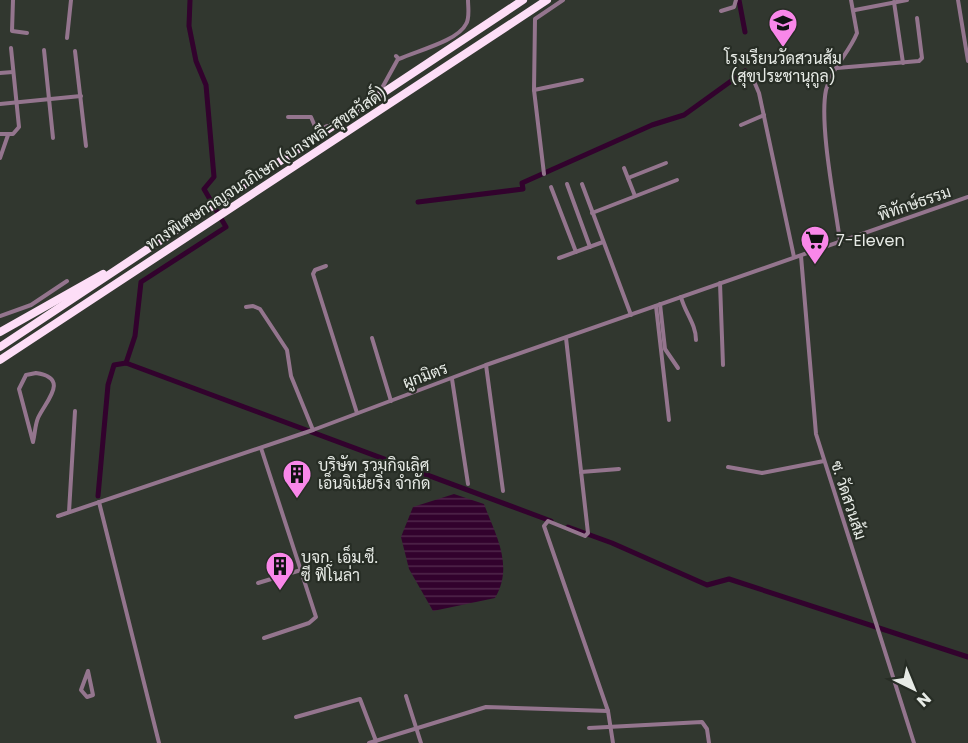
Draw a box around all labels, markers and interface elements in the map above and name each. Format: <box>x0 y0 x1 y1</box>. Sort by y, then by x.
school or university icon: โรงเรียนวัดสวนส้ม (สุขประชานุกูล) <box>767 7 799 49</box>
place label: โรงเรียนวัดสวนส้ม (สุขประชานุกูล) <box>723 47 842 88</box>
street label: ทางพิเศษกาญจนาภิเษก (บางพลี-สุขสวัสดิ์) <box>139 79 391 255</box>
street label: พิทักษ์ธรรม <box>874 179 954 227</box>
supermarket icon: 7-Eleven <box>799 224 831 266</box>
place label: 7-Eleven <box>836 229 905 252</box>
street label: ผูกมิตร <box>399 357 451 394</box>
place label: บริษัท รวมกิจเลิศ เอ็นจิเนียริ่ง จำกัด <box>318 454 430 495</box>
building icon: บริษัท รวมกิจเลิศ เอ็นจิเนียริ่ง จำกัด <box>281 458 313 500</box>
street label: ซ. วัดสวนส้ม <box>825 458 872 543</box>
place label: บจก. เอ็ม.ซี. ซี ฟิโนล่า <box>301 544 378 587</box>
building icon: บจก. เอ็ม.ซี. ซี ฟิโนล่า <box>264 550 296 592</box>
north arrow <box>884 659 944 719</box>
text: N <box>912 687 936 712</box>

